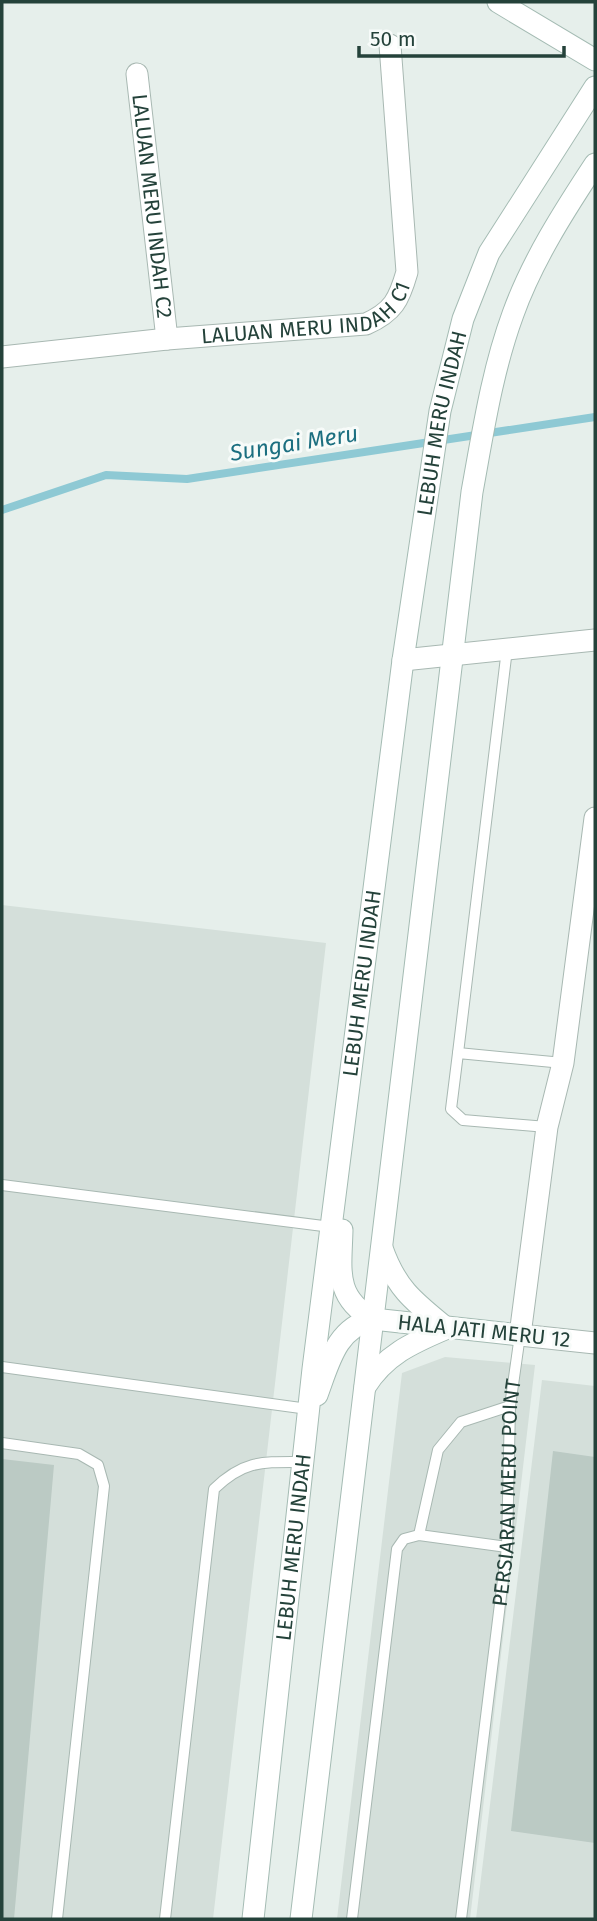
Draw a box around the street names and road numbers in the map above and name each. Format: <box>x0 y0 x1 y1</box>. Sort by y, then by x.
street label: LALUAN MERU INDAH C2 <box>126 93 178 320</box>
street label: LALUAN MERU INDAH C1 <box>200 278 416 349</box>
street label: LEBUH MERU INDAH <box>412 328 473 518</box>
street label: LEBUH MERU INDAH <box>337 888 387 1078</box>
street label: HALA JATI MERU 12 <box>396 1309 572 1353</box>
street label: PERSIARAN MERU POINT <box>487 1377 527 1608</box>
street label: LEBUH MERU INDAH <box>270 1452 317 1642</box>

